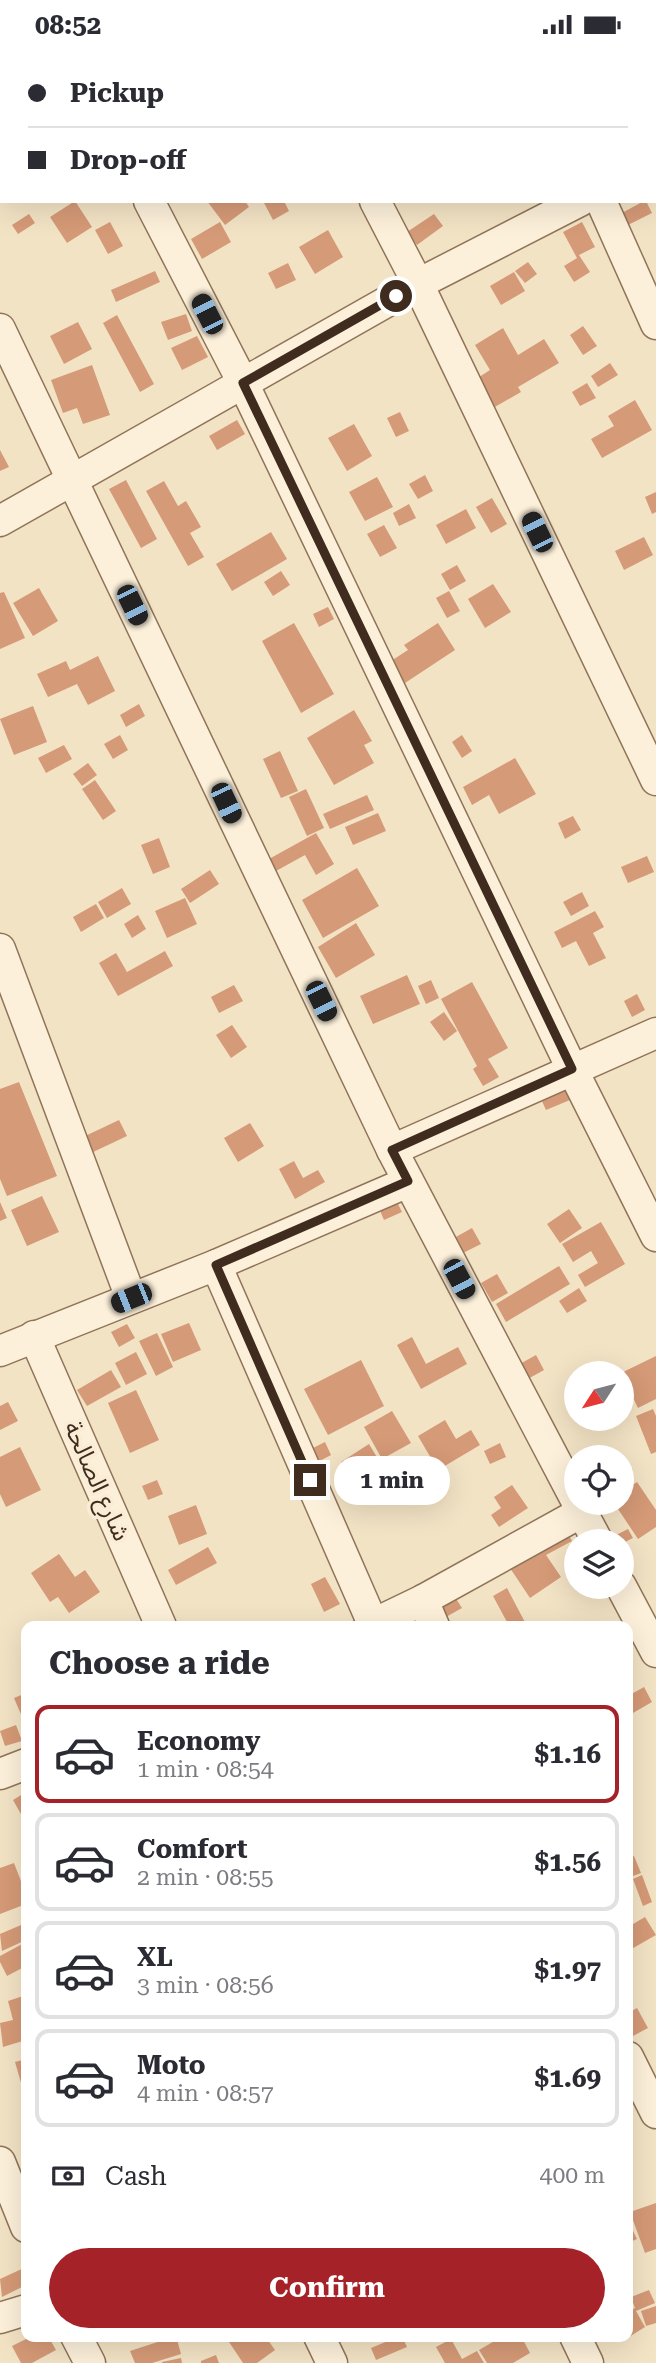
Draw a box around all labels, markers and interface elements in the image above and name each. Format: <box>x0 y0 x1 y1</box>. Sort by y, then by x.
text: 08:52 <box>35 10 101 40</box>
text: Pickup <box>70 78 164 108</box>
text: Drop-off <box>70 145 186 175</box>
route start <box>380 280 412 312</box>
car <box>189 291 226 337</box>
car <box>519 509 556 555</box>
car <box>114 582 151 628</box>
car <box>208 780 245 826</box>
car <box>303 978 340 1024</box>
car <box>440 1256 479 1302</box>
car <box>108 1280 155 1316</box>
north arrow <box>564 1361 634 1431</box>
map controls <box>564 1361 634 1599</box>
street label: شارع الصالحة <box>55 1417 136 1546</box>
button: locate <box>564 1445 634 1515</box>
callout: 1 min <box>334 1455 450 1505</box>
route end <box>294 1464 326 1496</box>
text: 1 min <box>360 1467 424 1494</box>
button: layers <box>564 1529 634 1599</box>
text: Choose a ride <box>49 1644 270 1682</box>
icon: car <box>53 1723 116 1786</box>
text: Economy <box>137 1726 260 1756</box>
text: $1.16 <box>535 1739 601 1769</box>
text: 1 min · 08:54 <box>137 1756 274 1783</box>
icon: car <box>53 1831 116 1894</box>
text: Comfort <box>137 1834 247 1864</box>
text: $1.56 <box>535 1847 601 1877</box>
text: 2 min · 08:55 <box>137 1864 274 1891</box>
icon: car <box>53 1939 116 2002</box>
text: XL <box>137 1942 173 1972</box>
text: $1.97 <box>535 1955 601 1985</box>
text: 3 min · 08:56 <box>137 1972 274 1999</box>
icon: car <box>53 2047 116 2110</box>
text: Moto <box>137 2050 206 2080</box>
text: $1.69 <box>535 2063 601 2093</box>
text: 4 min · 08:57 <box>137 2080 274 2107</box>
icon: cash <box>49 2157 87 2195</box>
text: Cash <box>105 2161 167 2191</box>
text: 400 m <box>540 2162 605 2189</box>
button: Confirm <box>49 2248 605 2328</box>

